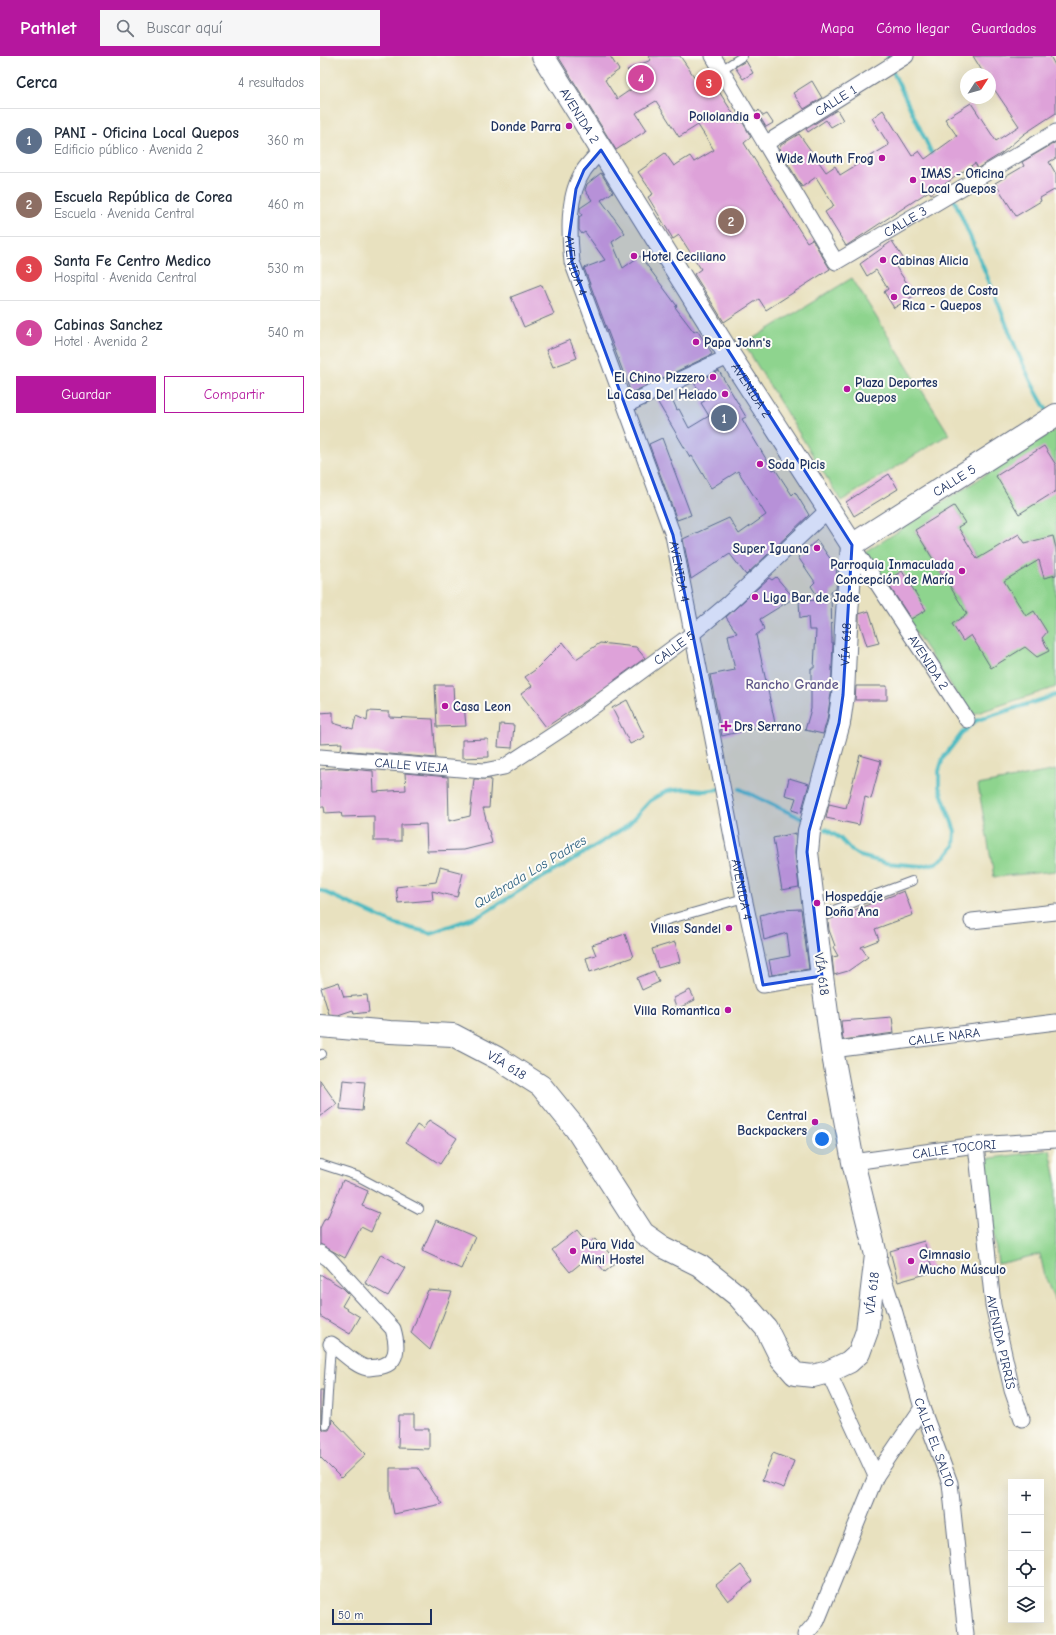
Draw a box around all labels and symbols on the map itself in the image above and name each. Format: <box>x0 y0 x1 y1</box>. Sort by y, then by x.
pin: 4 <box>628 63 654 93</box>
pin: 3 <box>696 68 722 98</box>
north arrow <box>960 68 996 104</box>
street label: CALLE 1 <box>812 82 859 119</box>
street label: AVENIDA 2 <box>557 85 603 146</box>
place label: Pollolandia <box>689 109 749 124</box>
marker: Pollolandia <box>752 111 762 121</box>
place label: Donde Parra <box>491 119 561 134</box>
marker: Donde Parra <box>564 121 574 131</box>
place label: Wide Mouth Frog <box>776 151 874 166</box>
marker: Wide Mouth Frog <box>877 153 887 163</box>
place label: IMAS - Oficina Local Quepos <box>921 166 1004 196</box>
marker: IMAS - Oficina Local Quepos <box>908 175 918 185</box>
street label: CALLE 3 <box>881 203 929 240</box>
pin: 2 <box>718 206 744 236</box>
street label: AVENIDA 4 <box>563 235 591 298</box>
place label: Hotel Ceciliano <box>642 249 726 264</box>
marker: Hotel Ceciliano <box>629 251 639 261</box>
place label: Cabinas Alicia <box>891 253 969 268</box>
marker: Cabinas Alicia <box>878 255 888 265</box>
place label: Correos de Costa Rica - Quepos <box>902 283 998 313</box>
marker: Correos de Costa Rica - Quepos <box>889 292 899 302</box>
place label: Papa John's <box>704 335 771 350</box>
marker: Papa John's <box>691 337 701 347</box>
street label: AVENIDA 2 <box>729 360 775 420</box>
place label: El Chino Pizzero <box>614 370 705 385</box>
marker: El Chino Pizzero <box>708 372 718 382</box>
place label: Plaza Deportes Quepos <box>855 375 938 405</box>
marker: Plaza Deportes Quepos <box>842 384 852 394</box>
place label: La Casa Del Helado <box>607 387 717 402</box>
marker: La Casa Del Helado <box>720 389 730 399</box>
pin: 1 <box>711 403 737 433</box>
place label: Soda Picis <box>768 457 825 472</box>
marker: Soda Picis <box>755 459 765 469</box>
street label: CALLE 5 <box>930 461 978 499</box>
street label: AVENIDA 4 <box>667 540 693 603</box>
place label: Super Iguana <box>733 541 809 556</box>
marker: Super Iguana <box>812 543 822 553</box>
place label: Parroquia Inmaculada Concepción de María <box>830 557 954 587</box>
marker: Parroquia Inmaculada Concepción de María <box>957 566 967 576</box>
place label: Liga Bar de Jade <box>763 590 860 605</box>
marker: Liga Bar de Jade <box>750 592 760 602</box>
street label: VÍA 618 <box>836 622 854 666</box>
street label: CALLE 5 <box>650 627 698 667</box>
street label: AVENIDA 2 <box>905 632 952 692</box>
district label: Rancho Grande <box>745 676 839 693</box>
place label: Casa Leon <box>453 699 511 714</box>
marker: Casa Leon <box>440 701 450 711</box>
place label: Drs Serrano <box>734 719 802 734</box>
marker: Drs Serrano <box>721 721 731 731</box>
street label: CALLE VIEJA <box>374 754 450 775</box>
water label: Quebrada Los Padres <box>470 831 590 912</box>
street label: AVENIDA 4 <box>729 858 756 921</box>
place label: Hospedaje Doña Ana <box>825 889 883 919</box>
marker: Hospedaje Doña Ana <box>812 898 822 908</box>
place label: Villas Sandel <box>651 921 721 936</box>
marker: Villas Sandel <box>724 923 734 933</box>
street label: VÍA 618 <box>812 952 833 997</box>
place label: Villa Romantica <box>634 1003 720 1018</box>
marker: Villa Romantica <box>723 1005 733 1015</box>
street label: CALLE NARA <box>907 1024 981 1048</box>
street label: VÍA 618 <box>485 1047 530 1082</box>
place label: Central Backpackers <box>737 1108 807 1138</box>
marker: Central Backpackers <box>810 1117 820 1127</box>
your location <box>812 1129 832 1149</box>
street label: CALLE TOCORI <box>911 1136 996 1161</box>
place label: Pura Vida Mini Hostel <box>581 1237 644 1267</box>
marker: Pura Vida Mini Hostel <box>568 1246 578 1256</box>
place label: Gimnasio Mucho Músculo <box>919 1247 1006 1277</box>
marker: Gimnasio Mucho Músculo <box>906 1256 916 1266</box>
street label: VÍA 618 <box>861 1271 881 1315</box>
street label: AVENIDA PIRRÍS <box>985 1294 1019 1391</box>
street label: CALLE EL SALTO <box>912 1396 958 1489</box>
scale bar <box>332 1607 432 1626</box>

